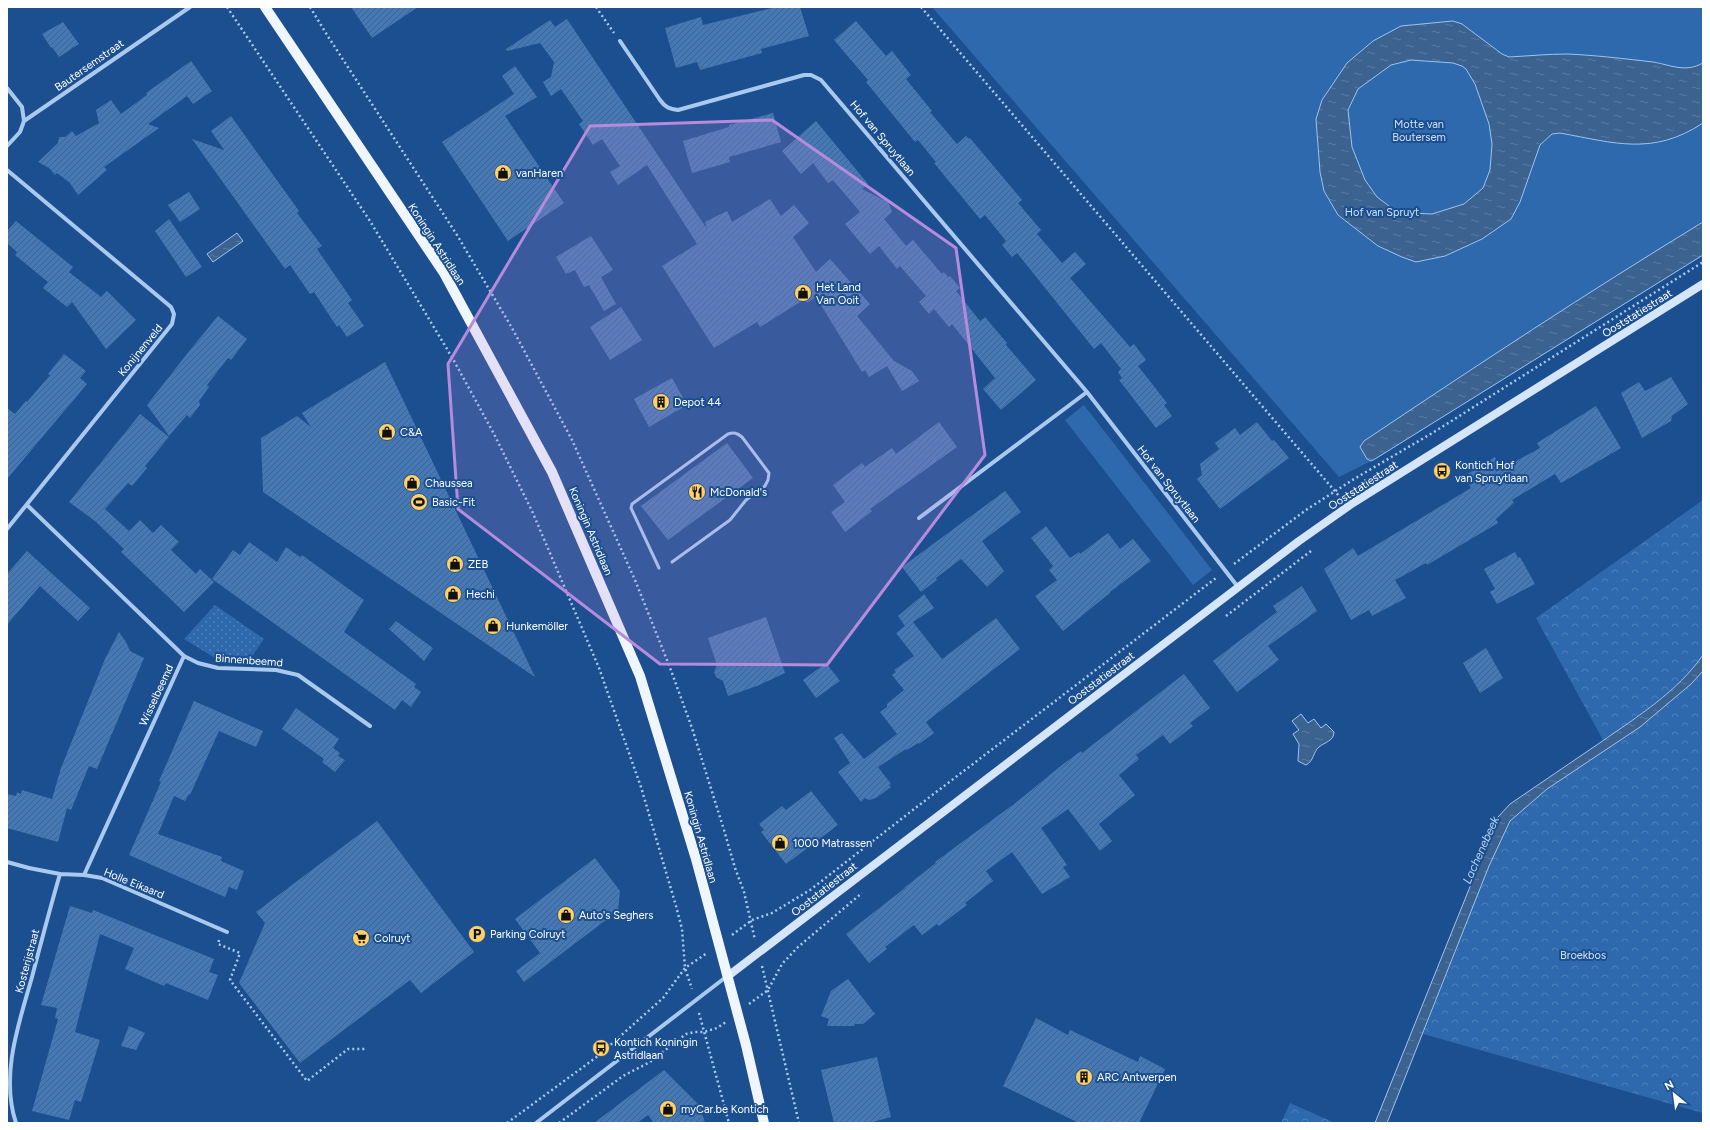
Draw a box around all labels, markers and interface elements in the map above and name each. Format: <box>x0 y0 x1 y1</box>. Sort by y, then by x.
street label: Bautersemstraat <box>52 37 126 94</box>
street label: Hof van Spruytlaan <box>847 98 918 179</box>
park label: Motte van Boutersem <box>1392 118 1446 144</box>
shop icon: vanHaren <box>493 163 513 183</box>
place label: vanHaren <box>516 167 563 180</box>
street label: Koningin Astridlaan <box>405 201 468 288</box>
park label: Hof van Spruyt <box>1345 206 1419 219</box>
place label: Het Land Van Ooit <box>816 281 861 307</box>
shop icon: Het Land Van Ooit <box>793 283 813 303</box>
street label: Ooststatiestraat <box>1600 287 1675 340</box>
street label: Konijnenveld <box>115 322 165 379</box>
building icon: Depot 44 <box>651 392 671 412</box>
place label: Depot 44 <box>674 396 721 409</box>
shop icon: C&A <box>377 422 397 442</box>
place label: C&A <box>400 426 423 439</box>
street label: Hof van Spruytlaan <box>1134 443 1203 525</box>
street label: Ooststatiestraat <box>1326 458 1400 513</box>
place label: Kontich Hof van Spruytlaan <box>1455 459 1528 485</box>
bus stop icon: Kontich Hof van Spruytlaan <box>1432 461 1452 481</box>
shop icon: Chaussea <box>402 473 422 493</box>
place label: Chaussea <box>425 477 473 490</box>
restaurant icon: McDonald's <box>687 482 707 502</box>
street label: Koningin Astridlaan <box>566 485 615 577</box>
place label: McDonald's <box>710 486 767 499</box>
sports icon: Basic-Fit <box>409 492 429 512</box>
place label: Basic-Fit <box>432 496 475 509</box>
shop icon: ZEB <box>445 554 465 574</box>
place label: ZEB <box>468 558 489 571</box>
shop icon: Hechi <box>443 584 463 604</box>
place label: Hechi <box>466 588 495 601</box>
shop icon: Hunkemöller <box>483 616 503 636</box>
place label: Hunkemöller <box>506 620 568 633</box>
street label: Ooststatiestraat <box>1065 649 1137 708</box>
street label: Binnenbeemd <box>215 652 283 669</box>
street label: Wisselbeemd <box>137 663 176 728</box>
street label: Koningin Astridlaan <box>681 790 720 885</box>
water label: Lachenebeek <box>1460 813 1503 886</box>
shop icon: 1000 Matrassen <box>770 833 790 853</box>
place label: 1000 Matrassen <box>793 837 872 850</box>
street label: Ooststatiestraat <box>789 860 860 919</box>
street label: Holle Eikaard <box>102 865 166 901</box>
shop icon: Auto's Seghers <box>556 905 576 925</box>
place label: Auto's Seghers <box>579 909 653 922</box>
parking icon: Parking Colruyt <box>467 924 487 944</box>
street label: Kosterijstraat <box>13 928 42 995</box>
supermarket icon: Colruyt <box>351 928 371 948</box>
place label: Parking Colruyt <box>490 928 565 941</box>
place label: Colruyt <box>374 932 411 945</box>
park label: Broekbos <box>1560 949 1606 962</box>
place label: Kontich Koningin Astridlaan <box>614 1036 698 1062</box>
bus stop icon: Kontich Koningin Astridlaan <box>591 1038 611 1058</box>
building icon: ARC Antwerpen <box>1074 1067 1094 1087</box>
place label: ARC Antwerpen <box>1097 1071 1177 1084</box>
north arrow <box>1654 1074 1694 1114</box>
text: N <box>1663 1078 1676 1093</box>
shop icon: myCar.be Kontich <box>658 1099 678 1119</box>
place label: myCar.be Kontich <box>681 1103 769 1116</box>

